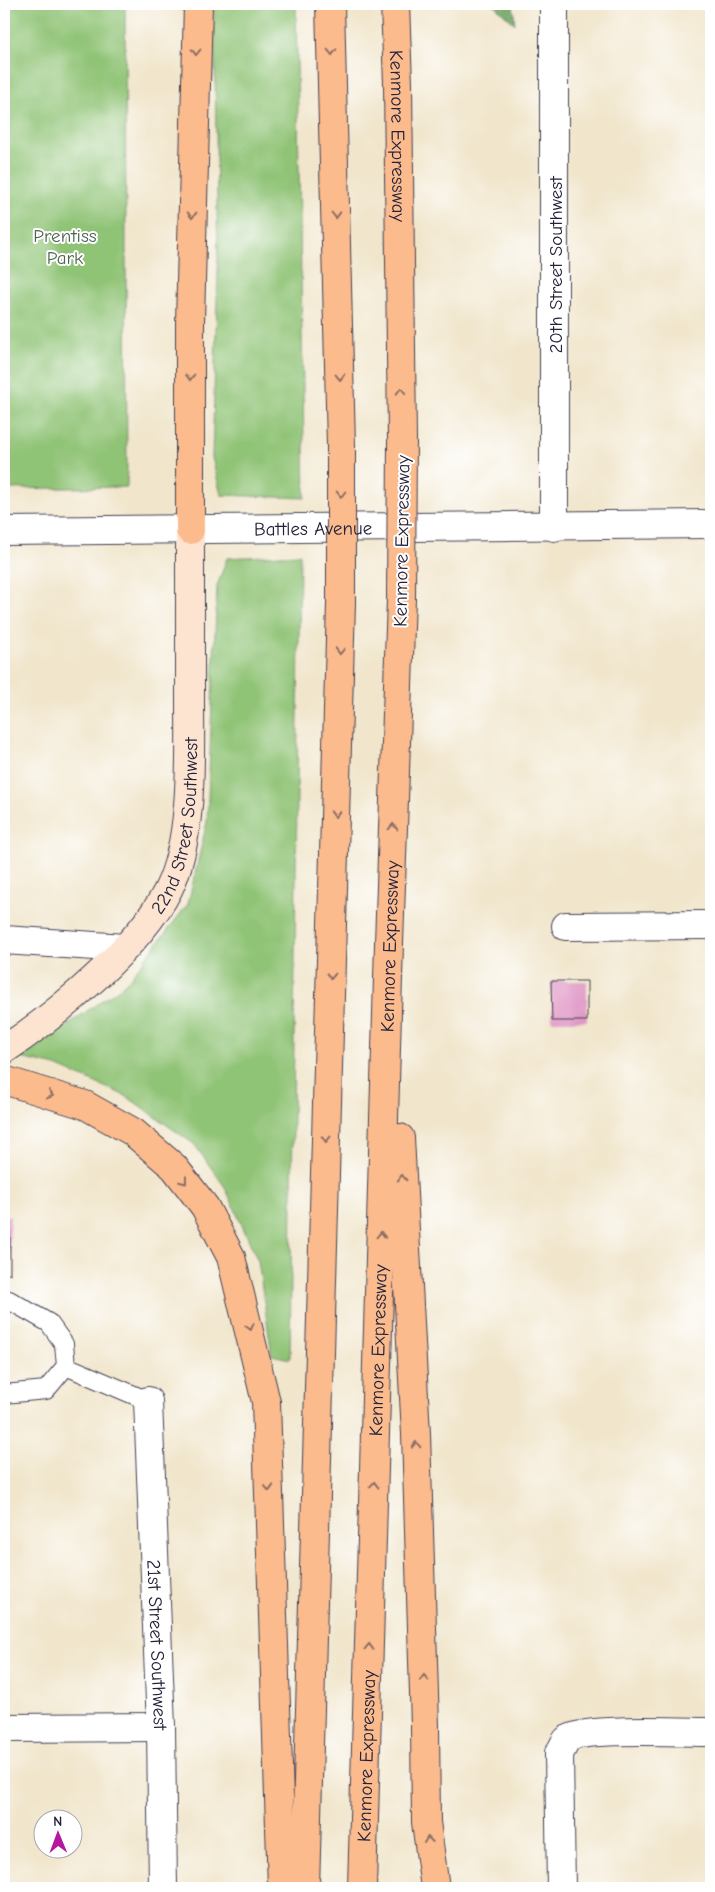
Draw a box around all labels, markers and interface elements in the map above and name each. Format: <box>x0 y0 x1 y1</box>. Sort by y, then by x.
one-way arrow <box>191 49 202 57</box>
one-way arrow <box>327 49 338 57</box>
street label: Kenmore Expressway <box>385 50 410 223</box>
street label: 20th Street Southwest <box>545 176 567 354</box>
one-way arrow <box>187 211 198 219</box>
one-way arrow <box>331 212 341 219</box>
park label: Prentiss Park <box>33 225 97 269</box>
one-way arrow <box>185 374 195 382</box>
one-way arrow <box>334 374 345 382</box>
one-way arrow <box>396 387 406 395</box>
street label: Kenmore Expressway <box>390 454 415 627</box>
one-way arrow <box>336 491 346 499</box>
street label: Battles Avenue <box>254 517 372 541</box>
one-way arrow <box>334 648 345 656</box>
street label: 22nd Street Southwest <box>147 737 202 918</box>
one-way arrow <box>330 810 340 818</box>
one-way arrow <box>388 823 398 831</box>
street label: Kenmore Expressway <box>376 860 404 1033</box>
one-way arrow <box>325 973 336 981</box>
one-way arrow <box>46 1089 54 1099</box>
one-way arrow <box>321 1135 331 1143</box>
one-way arrow <box>396 1174 407 1182</box>
one-way arrow <box>179 1175 187 1184</box>
one-way arrow <box>376 1231 386 1238</box>
street label: Kenmore Expressway <box>365 1263 392 1437</box>
one-way arrow <box>244 1323 255 1332</box>
one-way arrow <box>411 1441 422 1449</box>
one-way arrow <box>368 1480 379 1488</box>
one-way arrow <box>264 1484 275 1492</box>
street label: 21st Street Southwest <box>142 1559 171 1731</box>
one-way arrow <box>364 1643 374 1650</box>
street label: Kenmore Expressway <box>353 1669 380 1842</box>
one-way arrow <box>419 1673 429 1681</box>
north arrow <box>32 1810 82 1860</box>
text: N <box>53 1813 62 1830</box>
one-way arrow <box>423 1836 434 1844</box>

